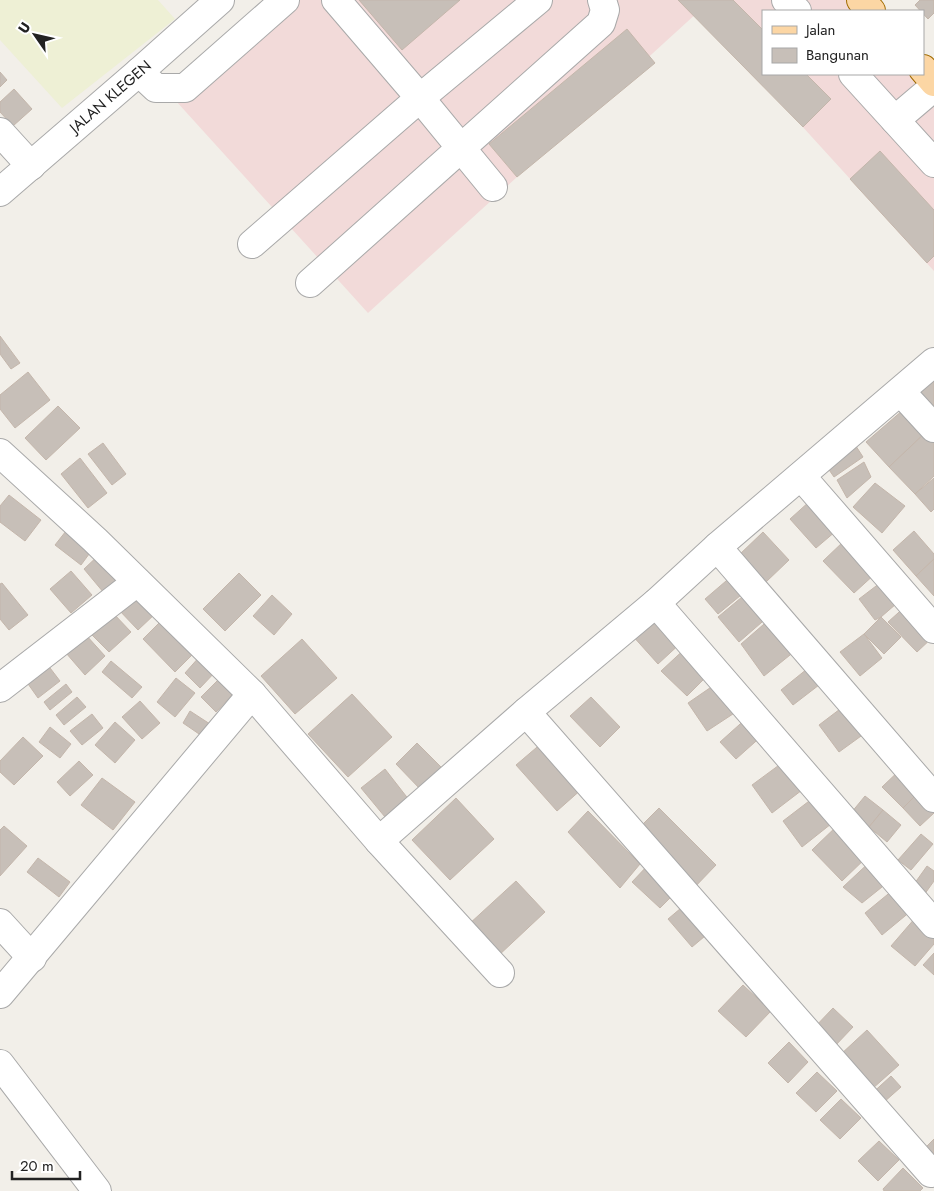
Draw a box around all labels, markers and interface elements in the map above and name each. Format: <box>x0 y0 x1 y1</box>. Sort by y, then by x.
north arrow <box>10 10 60 60</box>
legend <box>762 10 924 75</box>
text: U <box>13 18 35 37</box>
text: Jalan <box>804 19 835 41</box>
text: Bangunan <box>806 44 869 66</box>
street label: JALAN KLEGEN <box>63 55 156 140</box>
scale bar <box>12 1148 80 1180</box>
text: 20 m <box>20 1155 54 1177</box>

